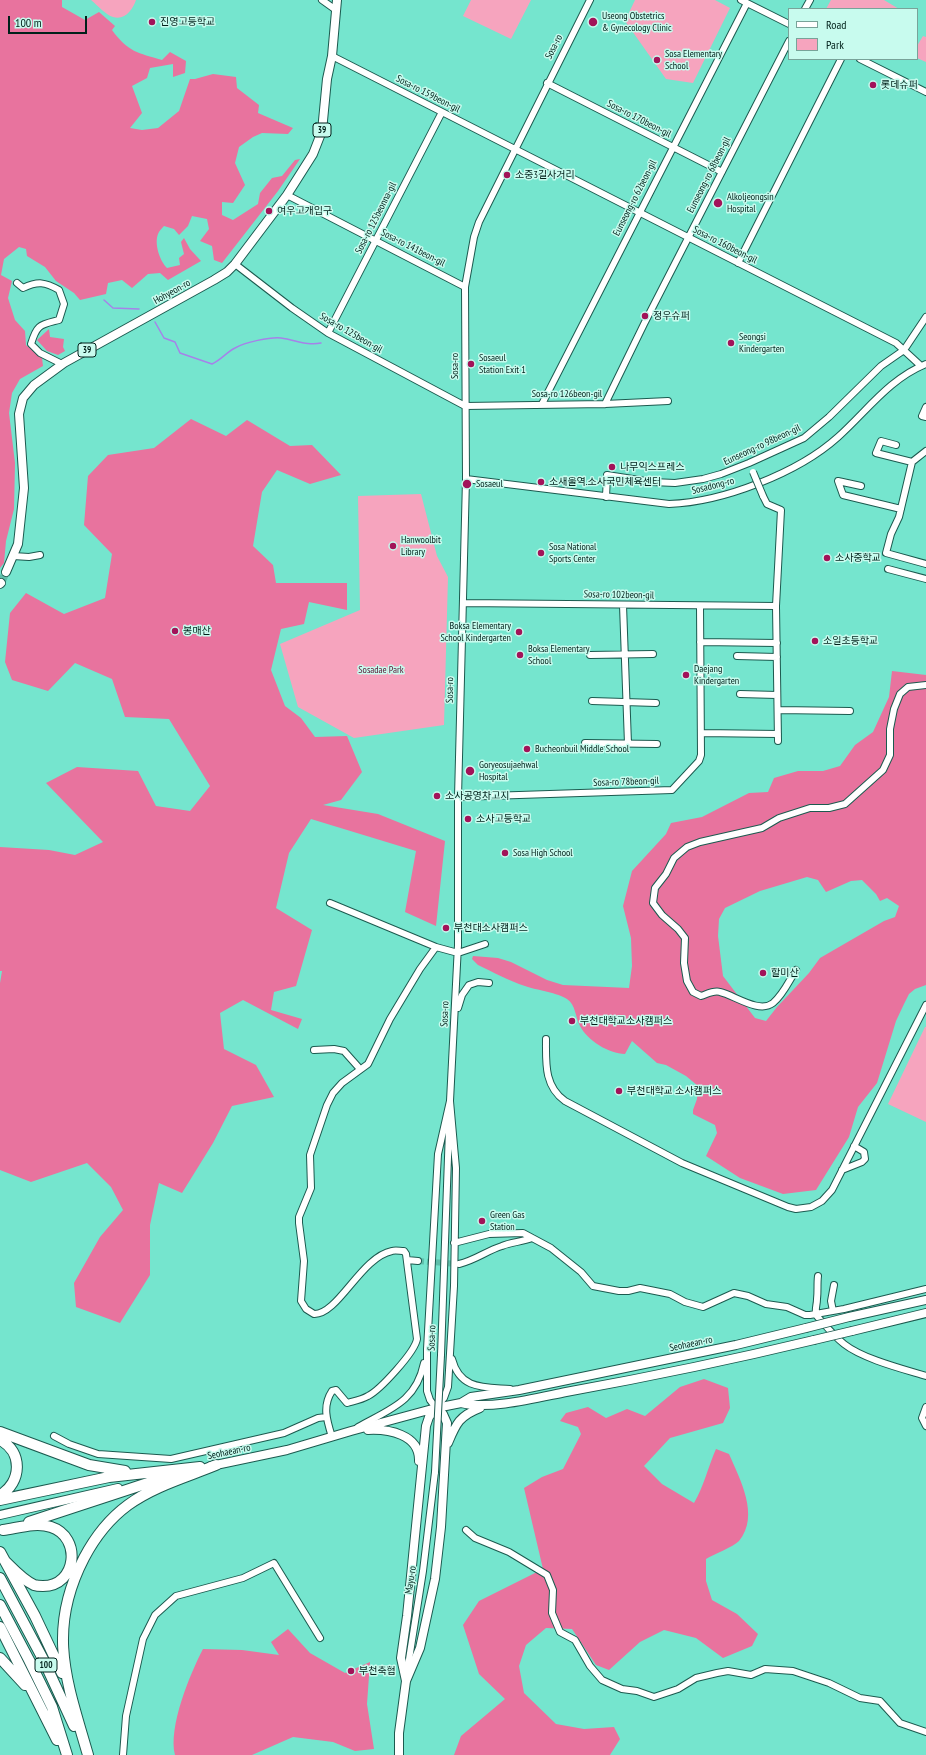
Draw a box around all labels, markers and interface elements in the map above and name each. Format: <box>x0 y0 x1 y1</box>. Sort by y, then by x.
scale bar <box>10 8 89 34</box>
legend <box>788 8 918 60</box>
place label: Useong Obstetrics & Gynecology Clinic <box>602 10 672 34</box>
text: 100 m <box>15 15 42 30</box>
place label: 진영고등학교 <box>160 16 215 28</box>
marker: Useong Obstetrics & Gynecology Clinic <box>587 16 599 28</box>
marker: 진영고등학교 <box>147 17 157 27</box>
text: Road <box>826 17 846 32</box>
street label: Sosa-ro <box>543 33 565 61</box>
text: Park <box>826 37 844 52</box>
place label: Sosa Elementary School <box>665 48 722 72</box>
marker: Sosa Elementary School <box>652 55 662 65</box>
street label: Sosa-ro 159beon-gil <box>394 73 462 115</box>
place label: 롯데슈퍼 <box>881 79 918 91</box>
marker: 롯데슈퍼 <box>868 80 878 90</box>
street label: Sosa-ro 170beon-gil <box>605 98 673 140</box>
road number: 39 <box>313 123 331 137</box>
street label: Eunseong-ro 68beon-gil <box>685 135 733 215</box>
street label: Eunseong-ro 62beon-gil <box>611 158 659 238</box>
place label: 소중3길사거리 <box>515 169 575 181</box>
marker: 소중3길사거리 <box>502 170 512 180</box>
street label: Sosa-ro 125beonna-gil <box>353 180 399 256</box>
place label: Alkoljeongsin Hospital <box>727 191 774 214</box>
marker: Alkoljeongsin Hospital <box>712 197 724 209</box>
place label: 여우고개입구 <box>277 205 332 217</box>
marker: 여우고개입구 <box>264 206 274 216</box>
street label: Sosa-ro 160beon-gil <box>691 224 759 266</box>
street label: Sosa-ro 141beon-gil <box>379 227 447 269</box>
street label: Hohyeon-ro <box>151 277 193 307</box>
street label: Sosa-ro 125beon-gil <box>318 310 384 356</box>
place label: 정우슈퍼 <box>653 310 690 322</box>
marker: 정우슈퍼 <box>640 311 650 321</box>
place label: Seongsi Kindergarten <box>739 331 784 354</box>
marker: Seongsi Kindergarten <box>726 338 736 348</box>
road number: 39 <box>78 343 96 357</box>
place label: Sosaeul Station Exit 1 <box>479 352 526 376</box>
street label: Sosa-ro <box>449 353 461 379</box>
marker: Sosaeul Station Exit 1 <box>466 359 476 369</box>
street label: Sosa-ro 126beon-gil <box>532 388 602 400</box>
street label: Eunseong-ro 98beon-gil <box>722 422 802 468</box>
place label: 나무익스프레스 <box>620 461 684 473</box>
marker: 나무익스프레스 <box>607 462 617 472</box>
street label: Sosadong-ro <box>691 475 735 497</box>
place label: 소새울역.소사국민체육센터 <box>549 476 661 488</box>
marker: 소새울역.소사국민체육센터 <box>536 477 546 487</box>
marker: Sosaeul <box>461 478 473 490</box>
place label: Sosaeul <box>476 478 503 490</box>
place label: Hanwoolbit Library <box>401 534 441 558</box>
marker: Hanwoolbit Library <box>388 541 398 551</box>
place label: Sosa National Sports Center <box>549 541 596 564</box>
marker: Sosa National Sports Center <box>536 548 546 558</box>
place label: 소사중학교 <box>835 552 881 564</box>
marker: 소사중학교 <box>822 553 832 563</box>
street label: Sosa-ro 102beon-gil <box>584 588 654 602</box>
place label: Boksa Elementary School Kindergarten <box>440 620 511 644</box>
place label: 봉매산 <box>183 625 211 637</box>
marker: 봉매산 <box>170 626 180 636</box>
marker: Boksa Elementary School Kindergarten <box>514 627 524 637</box>
place label: 소일초등학교 <box>823 635 878 647</box>
marker: 소일초등학교 <box>810 636 820 646</box>
place label: Boksa Elementary School <box>528 643 589 666</box>
marker: Boksa Elementary School <box>515 650 525 660</box>
place label: Daejang Kindergarten <box>694 663 739 686</box>
park label: Sosadae Park <box>358 664 404 676</box>
marker: Daejang Kindergarten <box>681 670 691 680</box>
street label: Sosa-ro <box>444 677 456 703</box>
place label: Bucheonbuil Middle School <box>535 743 629 755</box>
marker: Bucheonbuil Middle School <box>522 744 532 754</box>
place label: Goryeosujaehwal Hospital <box>479 759 538 782</box>
marker: Goryeosujaehwal Hospital <box>464 765 476 777</box>
street label: Sosa-ro 78beon-gil <box>593 775 659 789</box>
place label: 소사공영차고지 <box>445 790 509 802</box>
marker: 소사공영차고지 <box>432 791 442 801</box>
place label: 소사고등학교 <box>476 813 531 825</box>
marker: 소사고등학교 <box>463 814 473 824</box>
place label: Sosa High School <box>513 847 573 859</box>
marker: Sosa High School <box>500 848 510 858</box>
place label: 부천대소사캠퍼스 <box>454 922 528 934</box>
marker: 부천대소사캠퍼스 <box>441 923 451 933</box>
place label: 할미산 <box>771 967 799 979</box>
marker: 할미산 <box>758 968 768 978</box>
street label: Sosa-ro <box>438 1001 452 1027</box>
place label: 부천대학교소사캠퍼스 <box>580 1015 672 1027</box>
marker: 부천대학교소사캠퍼스 <box>567 1016 577 1026</box>
place label: 부천대학교 소사캠퍼스 <box>627 1085 721 1097</box>
marker: 부천대학교 소사캠퍼스 <box>614 1086 624 1096</box>
place label: Green Gas Station <box>490 1209 525 1232</box>
marker: Green Gas Station <box>477 1216 487 1226</box>
street label: Sosa-ro <box>426 1325 438 1351</box>
street label: Seohaean-ro <box>668 1334 714 1354</box>
street label: Seohaean-ro <box>206 1442 252 1462</box>
street label: Mayu-ro <box>403 1565 419 1595</box>
road number: 100 <box>35 1658 57 1672</box>
place label: 부천축협 <box>359 1665 396 1677</box>
marker: 부천축협 <box>346 1666 356 1676</box>

